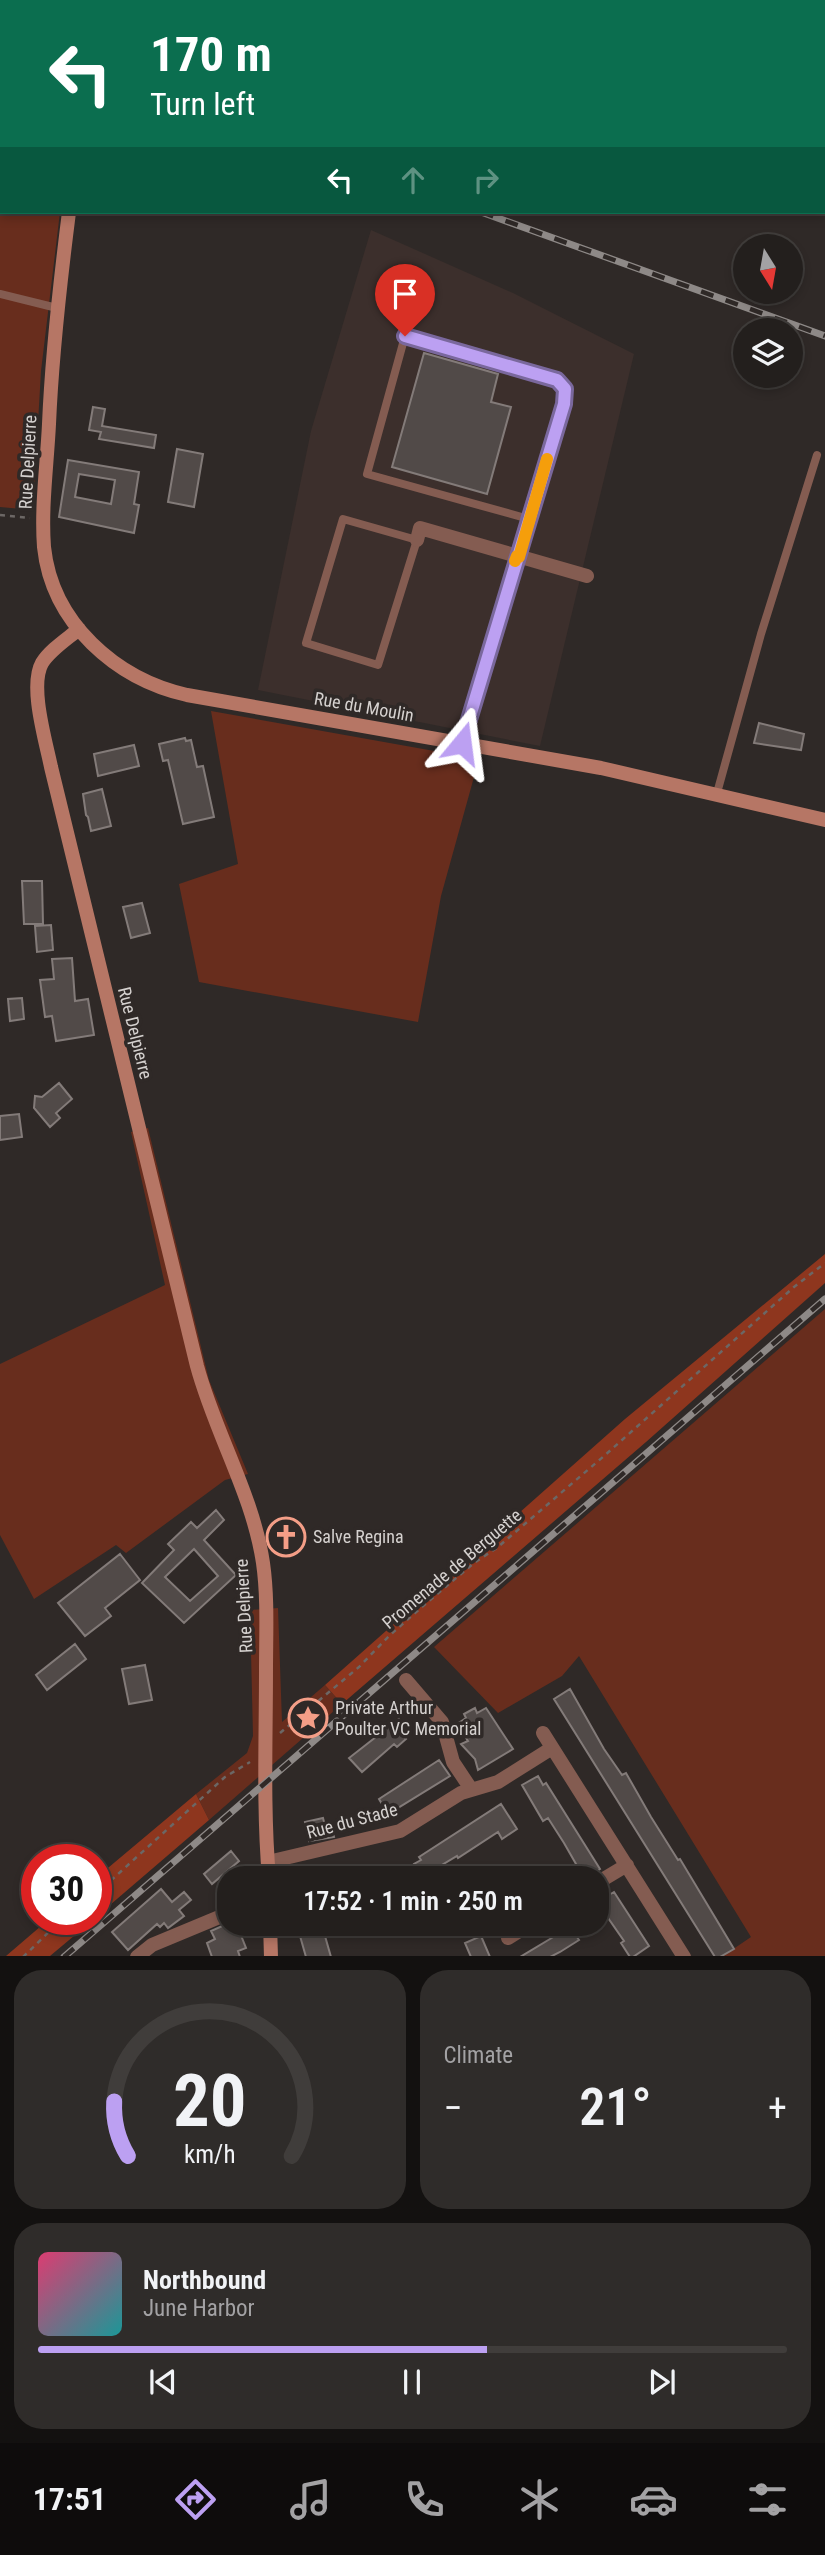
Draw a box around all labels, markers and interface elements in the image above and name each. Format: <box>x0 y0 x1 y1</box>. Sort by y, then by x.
text: 170 m <box>150 26 272 83</box>
icon: left <box>35 28 126 119</box>
text: Turn left <box>150 85 255 123</box>
icon: left <box>321 161 359 199</box>
icon: ahead <box>394 161 432 199</box>
icon: right <box>467 161 505 199</box>
north arrow <box>733 234 803 304</box>
map controls <box>733 234 803 388</box>
pin <box>375 264 435 336</box>
icon: arrive <box>386 275 424 313</box>
button: layers <box>733 318 803 388</box>
street label: Rue Delpierre <box>15 414 40 510</box>
street label: Rue du Moulin <box>313 687 416 726</box>
position arrow <box>425 706 499 780</box>
street label: Rue Delpierre <box>114 985 157 1081</box>
street label: Promenade de Berguette <box>378 1504 526 1633</box>
church icon: Salve Regina <box>265 1516 307 1558</box>
place label: Salve Regina <box>313 1526 404 1547</box>
street label: Rue Delpierre <box>231 1558 256 1654</box>
place icon: Private Arthur Poulter VC Memorial <box>287 1697 329 1739</box>
place label: Private Arthur Poulter VC Memorial <box>335 1697 481 1739</box>
street label: Rue du Stade <box>304 1798 400 1843</box>
speed limit sign: 30 <box>21 1844 112 1935</box>
text: 17:52 · 1 min · 250 m <box>303 1886 523 1916</box>
text: Climate <box>444 2042 513 2069</box>
text: 20 <box>173 2058 247 2144</box>
text: 21° <box>579 2077 651 2138</box>
text: − <box>444 2086 463 2130</box>
text: + <box>768 2086 787 2130</box>
text: km/h <box>184 2139 235 2168</box>
text: Northbound <box>143 2265 266 2295</box>
text: June Harbor <box>143 2295 255 2322</box>
icon: previous <box>144 2363 182 2401</box>
icon: pause <box>393 2363 431 2401</box>
icon: next <box>643 2363 681 2401</box>
icon: directions <box>171 2475 220 2524</box>
icon: music <box>286 2475 335 2524</box>
icon: phone <box>400 2475 449 2524</box>
icon: climate <box>515 2475 564 2524</box>
icon: car <box>629 2475 678 2524</box>
icon: filters <box>743 2475 792 2524</box>
text: 17:51 <box>33 2480 106 2518</box>

